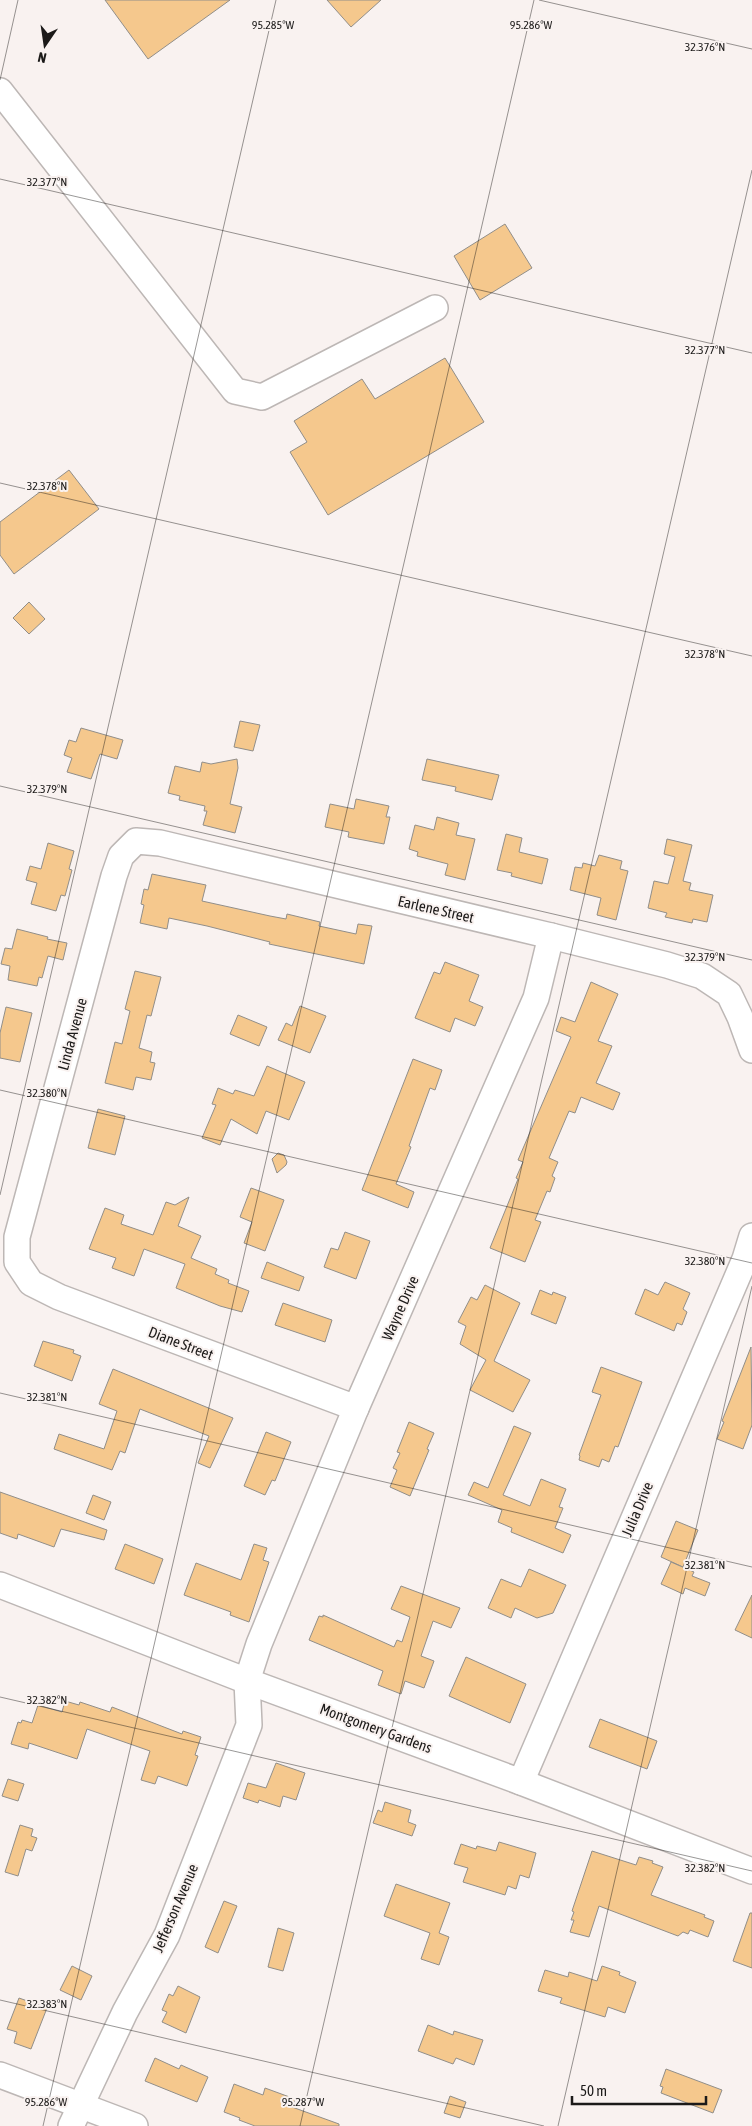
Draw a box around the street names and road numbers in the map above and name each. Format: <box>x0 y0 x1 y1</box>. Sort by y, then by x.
street label: Earlene Street <box>396 892 476 926</box>
street label: Linda Avenue <box>54 996 90 1072</box>
street label: Wayne Drive <box>378 1273 422 1343</box>
street label: Diane Street <box>146 1323 216 1363</box>
street label: Julia Drive <box>618 1479 656 1539</box>
street label: Montgomery Gardens <box>318 1700 434 1756</box>
street label: Jefferson Avenue <box>149 1861 201 1955</box>

